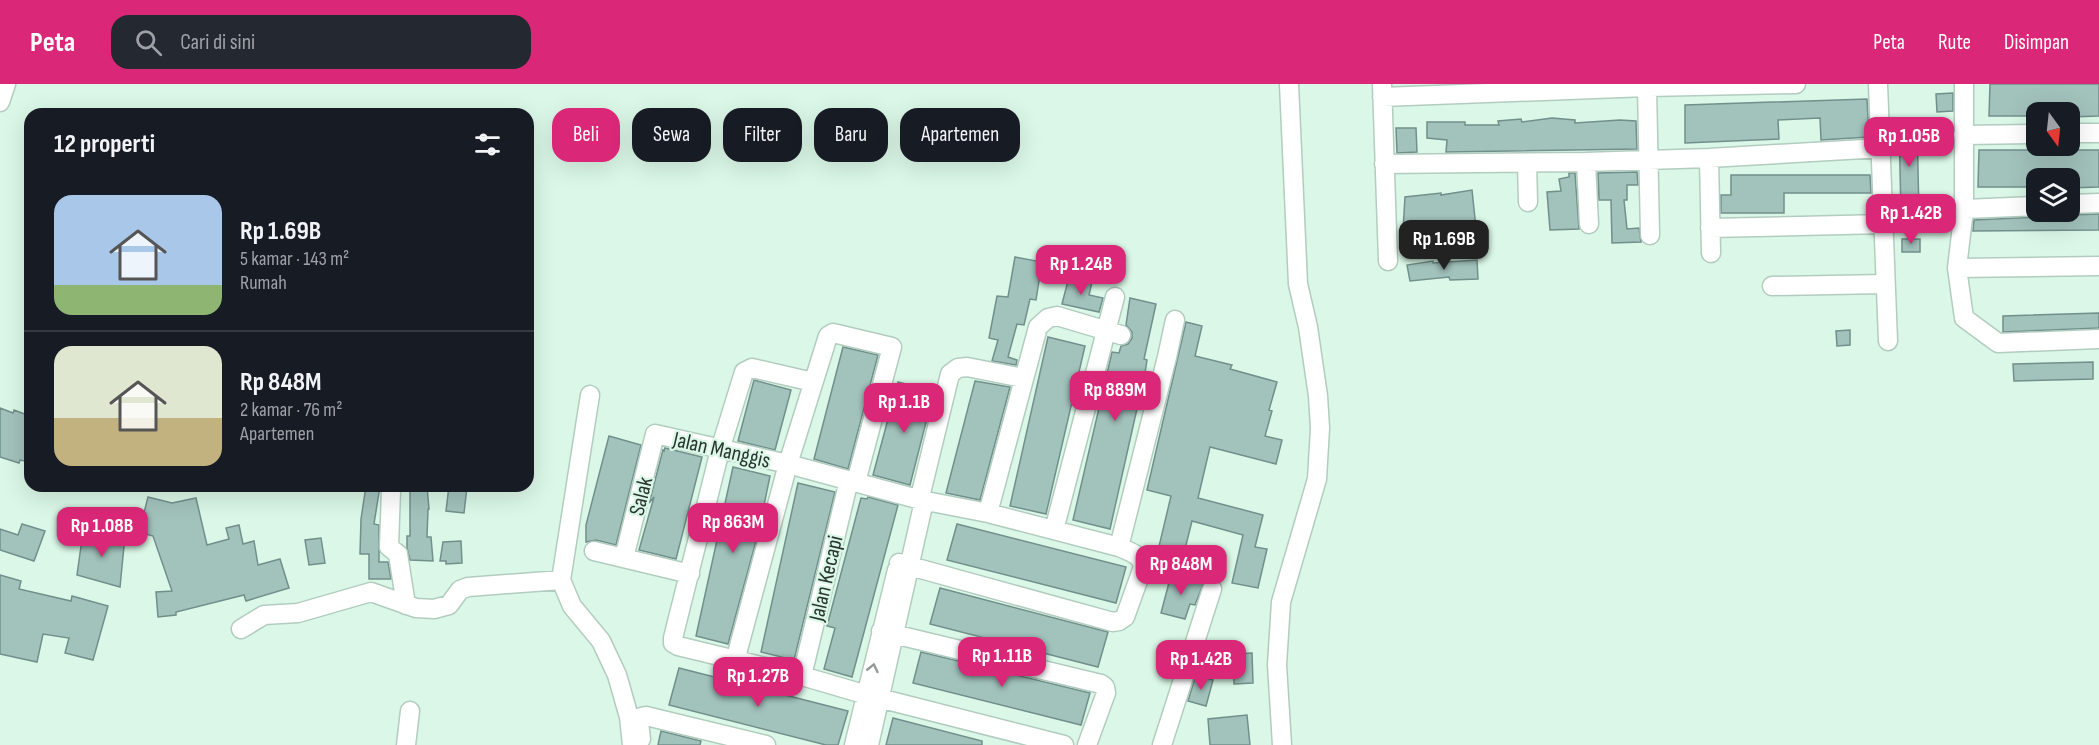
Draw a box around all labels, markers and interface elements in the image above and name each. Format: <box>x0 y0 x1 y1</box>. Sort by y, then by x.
search box <box>111 15 531 69</box>
text: Peta <box>30 26 75 59</box>
icon: search <box>132 26 165 59</box>
text: Cari di sini <box>180 29 255 56</box>
text: Peta <box>1873 30 1905 55</box>
text: Rute <box>1938 30 1971 55</box>
text: Disimpan <box>2004 30 2069 55</box>
north arrow <box>2026 102 2080 156</box>
map controls <box>2026 102 2080 222</box>
chip: Beli <box>552 108 620 162</box>
chip: Sewa <box>632 108 711 162</box>
chip: Filter <box>723 108 802 162</box>
chip: Baru <box>814 108 888 162</box>
chip: Apartemen <box>900 108 1020 162</box>
pin: Rp 1.05B <box>1847 117 1971 168</box>
text: Rp 1.05B <box>1878 124 1940 148</box>
icon: filters <box>471 128 504 161</box>
text: 12 properti <box>54 129 155 160</box>
button: layers <box>2026 168 2080 222</box>
pin: Rp 1.42B <box>1849 194 1973 245</box>
text: Rp 1.42B <box>1880 201 1942 225</box>
text: Rp 1.69B <box>240 216 321 247</box>
icon: home <box>102 219 174 291</box>
pin: Rp 1.69B <box>1382 220 1506 271</box>
text: Rp 1.69B <box>1413 227 1475 251</box>
pin: Rp 1.24B <box>1019 245 1143 296</box>
text: 5 kamar · 143 m² <box>240 247 349 271</box>
text: Rp 1.24B <box>1050 252 1112 276</box>
text: Rumah <box>240 271 287 295</box>
text: Rp 848M <box>240 367 322 398</box>
icon: home <box>102 370 174 442</box>
pin: Rp 889M <box>1060 371 1170 422</box>
text: Rp 889M <box>1084 378 1146 402</box>
pin: Rp 1.1B <box>849 383 959 434</box>
text: Rp 1.1B <box>878 390 930 414</box>
text: 2 kamar · 76 m² <box>240 398 342 422</box>
text: Apartemen <box>240 422 314 446</box>
street label: Jalan Manggis <box>669 426 773 475</box>
street label: Salak <box>624 474 659 518</box>
pin: Rp 863M <box>678 503 788 554</box>
pin: Rp 1.08B <box>40 507 164 558</box>
text: Rp 863M <box>702 510 764 534</box>
text: Rp 1.08B <box>71 514 133 538</box>
street label: Jalan Kecapi <box>803 533 849 625</box>
pin: Rp 848M <box>1126 545 1236 596</box>
text: Rp 848M <box>1150 552 1212 576</box>
pin: Rp 1.11B <box>940 637 1064 688</box>
pin: Rp 1.42B <box>1139 640 1263 691</box>
text: Rp 1.11B <box>972 644 1032 668</box>
text: Rp 1.42B <box>1170 647 1232 671</box>
pin: Rp 1.27B <box>696 657 820 708</box>
one-way arrow <box>866 663 879 673</box>
text: Rp 1.27B <box>727 664 789 688</box>

